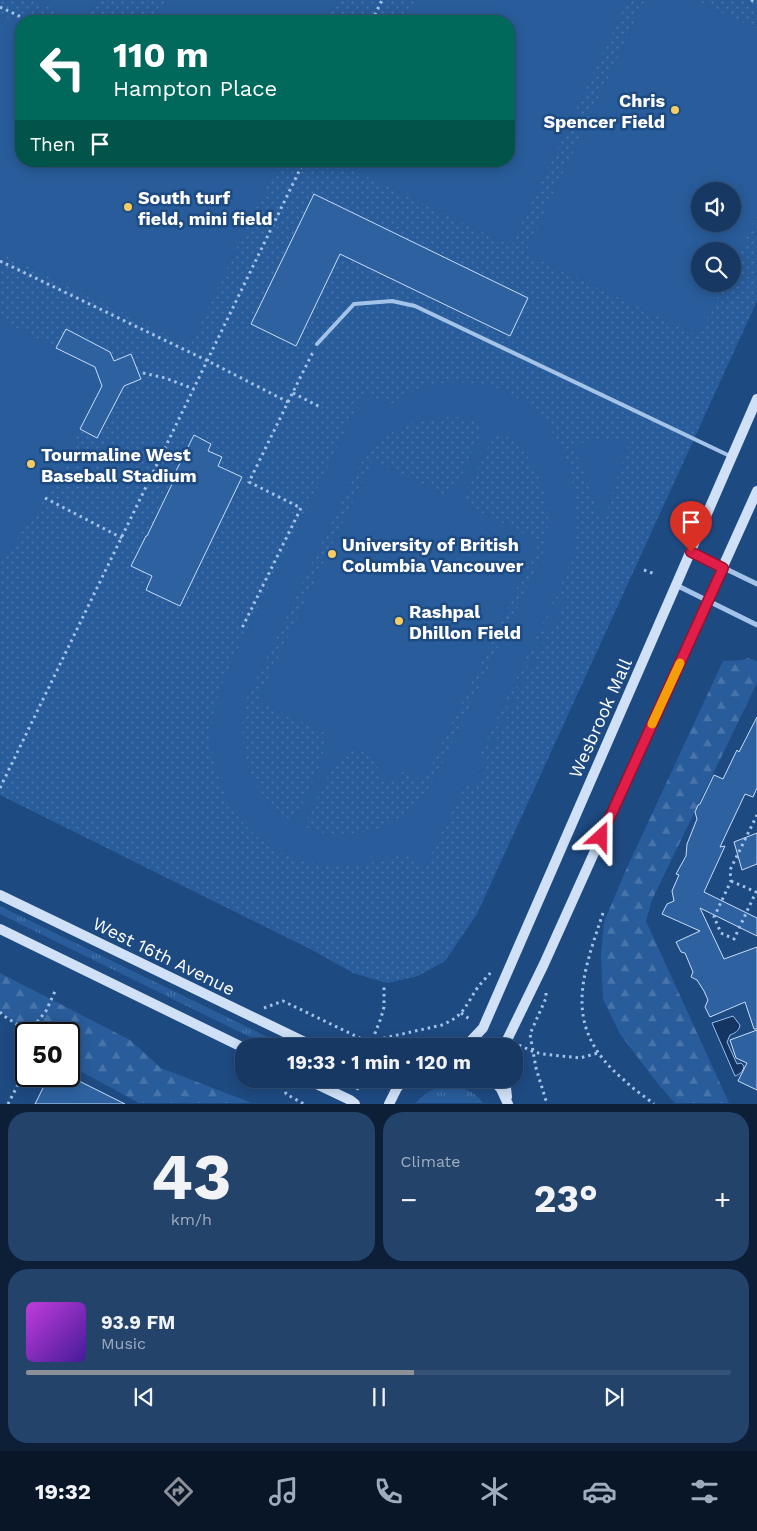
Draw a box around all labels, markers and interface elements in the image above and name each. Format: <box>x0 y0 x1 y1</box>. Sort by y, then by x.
text: 110 m <box>113 34 209 76</box>
icon: left <box>30 35 95 100</box>
text: Hampton Place <box>113 76 277 101</box>
place label: Chris Spencer Field <box>543 90 665 132</box>
marker: Chris Spencer Field <box>669 104 681 116</box>
icon: arrive <box>86 130 114 158</box>
text: Then <box>30 133 76 156</box>
map controls <box>691 182 741 292</box>
button: sound <box>691 182 741 232</box>
place label: South turf field, mini field <box>138 187 273 229</box>
marker: South turf field, mini field <box>122 201 134 213</box>
button: search <box>691 242 741 292</box>
place label: Tourmaline West Baseball Stadium <box>41 444 197 486</box>
marker: Tourmaline West Baseball Stadium <box>25 458 37 470</box>
pin <box>670 501 712 552</box>
icon: arrive <box>677 508 705 536</box>
place label: University of British Columbia Vancouver <box>342 534 524 576</box>
marker: University of British Columbia Vancouver <box>326 548 338 560</box>
place label: Rashpal Dhillon Field <box>409 601 521 643</box>
marker: Rashpal Dhillon Field <box>393 615 405 627</box>
street label: Wesbrook Mall <box>564 654 636 781</box>
position arrow <box>574 810 626 862</box>
street label: West 16th Avenue <box>89 912 239 1000</box>
speed limit sign: 50 <box>15 1022 80 1087</box>
text: 19:33 · 1 min · 120 m <box>287 1051 471 1074</box>
text: 43 <box>151 1139 232 1215</box>
text: Climate <box>401 1152 461 1171</box>
text: 23° <box>534 1177 598 1221</box>
text: − <box>401 1183 417 1216</box>
text: + <box>714 1183 731 1216</box>
text: km/h <box>171 1210 212 1229</box>
text: 93.9 FM <box>101 1311 175 1334</box>
text: Music <box>101 1334 146 1353</box>
icon: previous <box>130 1383 158 1411</box>
icon: pause <box>365 1383 393 1411</box>
icon: next <box>600 1383 628 1411</box>
icon: directions <box>161 1474 196 1509</box>
icon: music <box>266 1474 301 1509</box>
icon: phone <box>371 1474 406 1509</box>
icon: climate <box>477 1474 512 1509</box>
icon: car <box>582 1474 617 1509</box>
icon: filters <box>687 1474 722 1509</box>
text: 19:32 <box>35 1479 91 1504</box>

